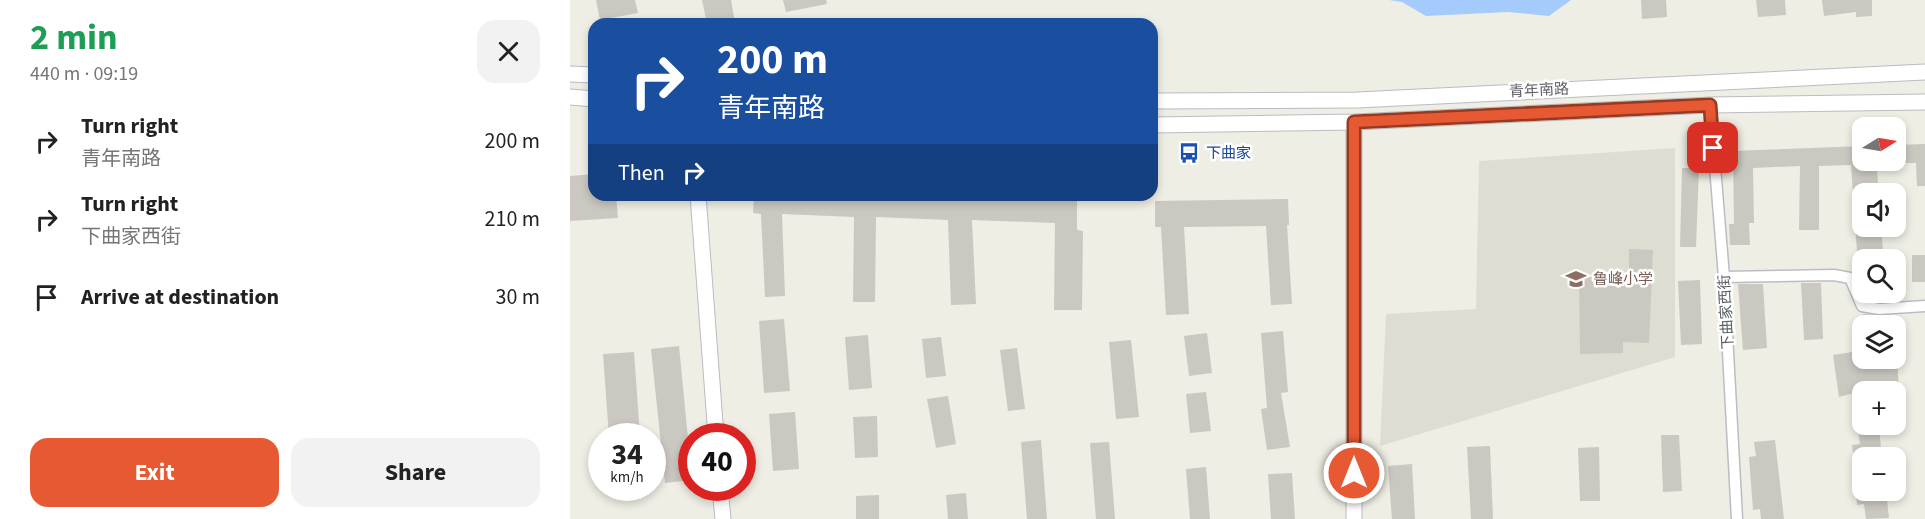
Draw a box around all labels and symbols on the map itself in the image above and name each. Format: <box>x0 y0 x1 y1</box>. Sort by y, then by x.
street label: 青年南路 <box>1509 78 1570 103</box>
north arrow <box>1852 117 1906 171</box>
pin <box>1687 122 1738 173</box>
bus stop icon: 下曲家 <box>1177 141 1201 165</box>
place label: 下曲家 <box>1206 143 1251 164</box>
school or university icon: 鲁峰小学 <box>1564 267 1588 291</box>
place label: 鲁峰小学 <box>1593 269 1653 290</box>
street label: 下曲家西街 <box>1714 274 1739 350</box>
speed limit sign: 40 <box>678 423 756 501</box>
position arrow <box>1322 441 1386 505</box>

